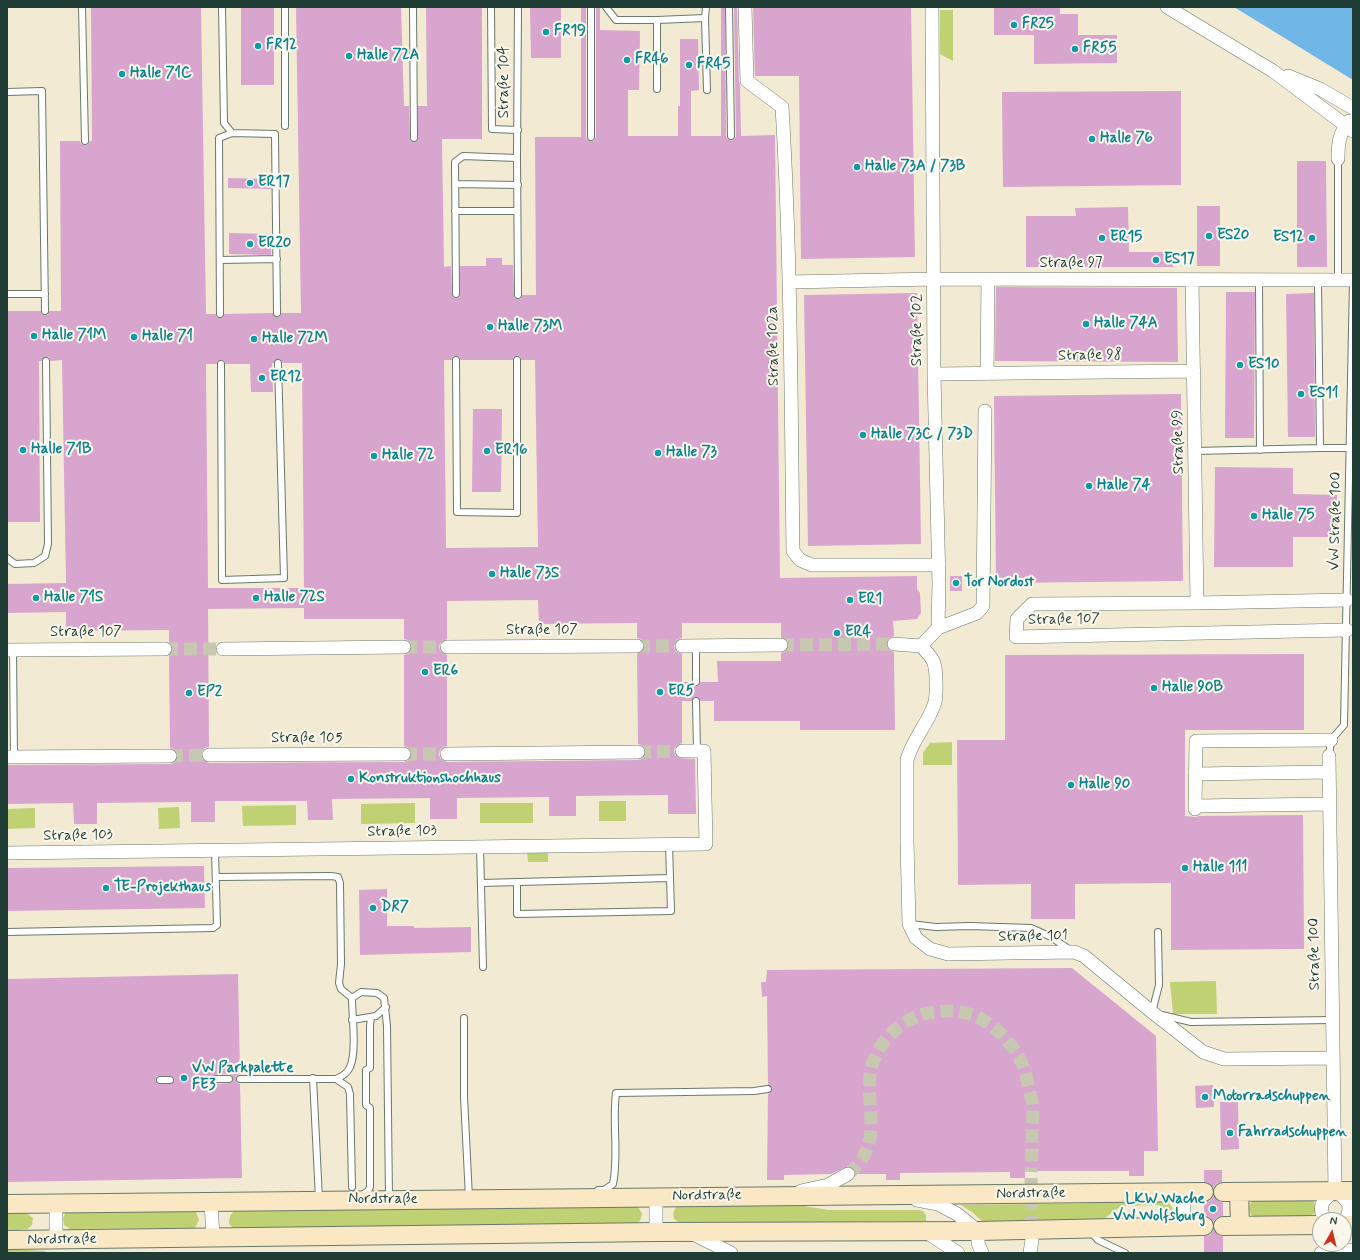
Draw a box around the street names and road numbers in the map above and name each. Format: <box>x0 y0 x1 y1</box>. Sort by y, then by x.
street label: Straße 104 <box>496 46 514 118</box>
street label: Straße 97 <box>1039 255 1103 273</box>
street label: Straße 102 <box>909 294 927 366</box>
street label: Straße 102a <box>764 306 784 386</box>
street label: Straße 98 <box>1058 346 1122 366</box>
street label: Straße 99 <box>1169 410 1189 474</box>
street label: VW Straße 100 <box>1326 471 1346 571</box>
street label: Straße 107 <box>1028 610 1100 630</box>
street label: Straße 107 <box>506 622 578 640</box>
street label: Straße 107 <box>50 624 122 642</box>
street label: Straße 105 <box>271 730 343 748</box>
street label: Straße 103 <box>367 822 437 842</box>
street label: Straße 103 <box>43 826 113 846</box>
street label: Straße 100 <box>1305 918 1325 990</box>
street label: Straße 101 <box>998 927 1068 947</box>
street label: Nordstraße <box>996 1184 1066 1204</box>
street label: Nordstraße <box>672 1186 742 1206</box>
street label: Nordstraße <box>348 1191 418 1209</box>
street label: Nordstraße <box>27 1230 97 1250</box>

